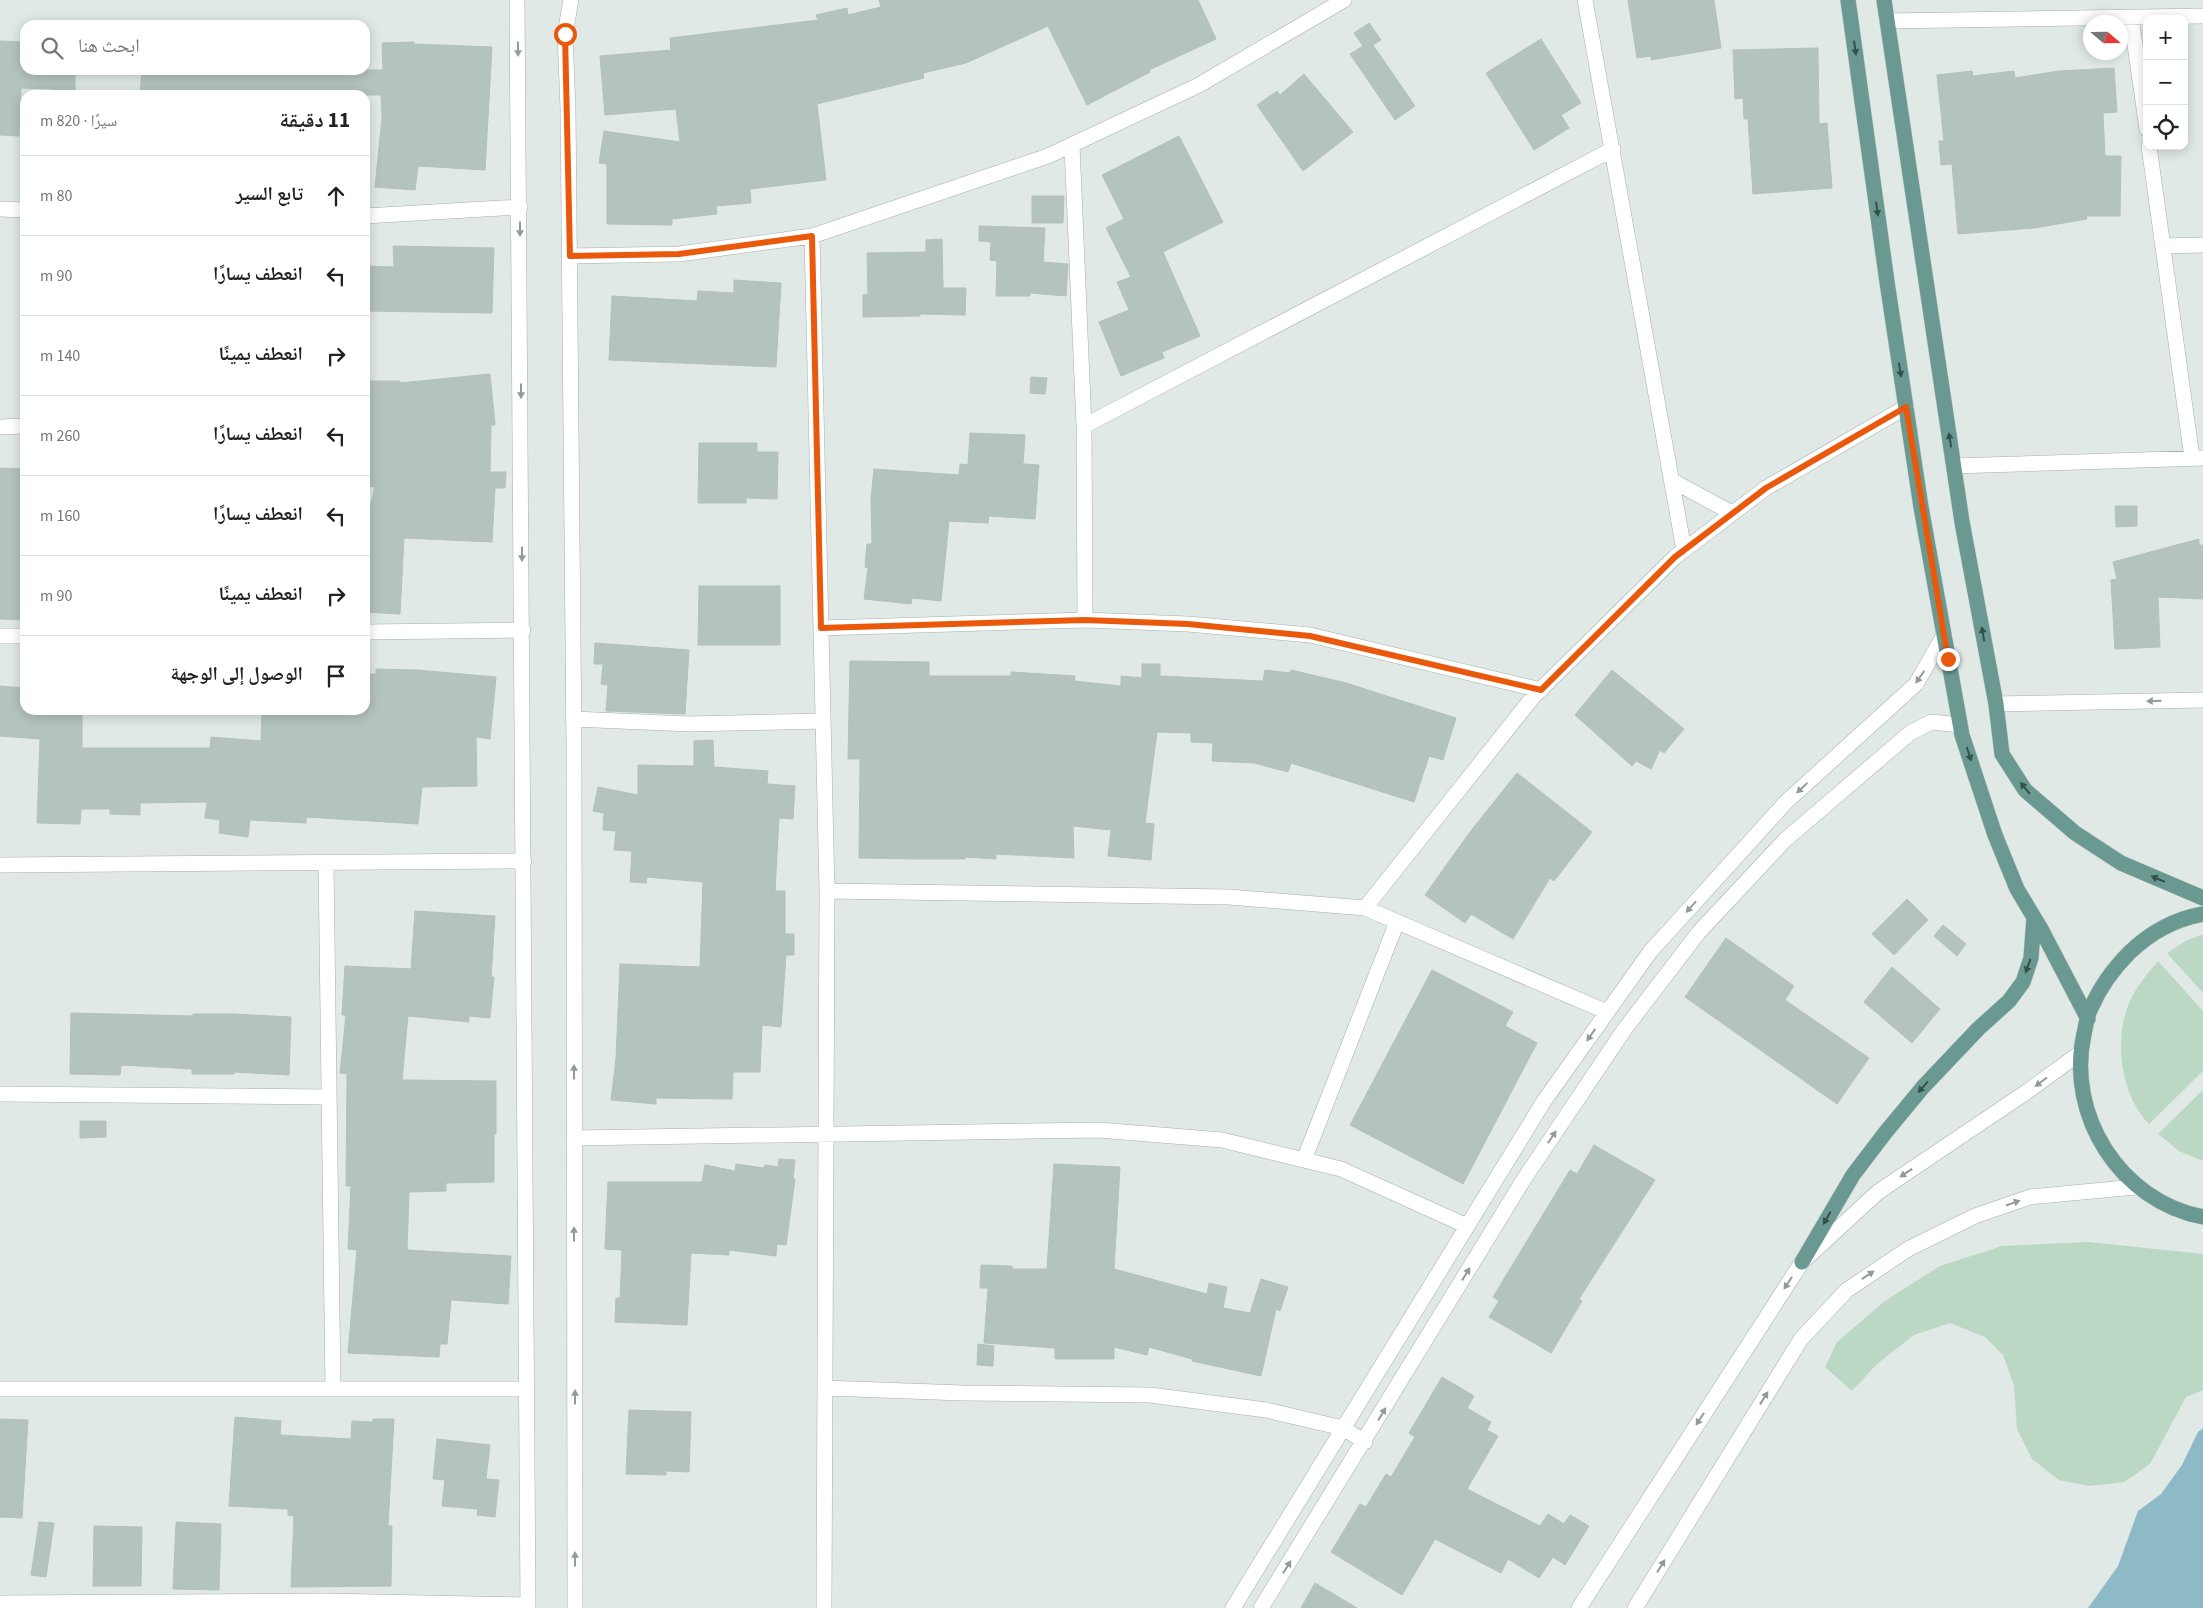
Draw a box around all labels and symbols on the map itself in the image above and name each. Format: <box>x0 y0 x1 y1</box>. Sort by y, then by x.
north arrow <box>2083 15 2128 60</box>
route start <box>554 23 577 46</box>
one-way arrow <box>514 41 522 57</box>
one-way arrow <box>1851 41 1859 57</box>
one-way arrow <box>1873 202 1881 218</box>
one-way arrow <box>516 221 524 237</box>
one-way arrow <box>1897 362 1905 378</box>
one-way arrow <box>517 383 525 399</box>
one-way arrow <box>1945 432 1953 448</box>
one-way arrow <box>518 546 526 562</box>
one-way arrow <box>1978 626 1986 642</box>
route end <box>1937 648 1960 671</box>
one-way arrow <box>1915 671 1925 684</box>
one-way arrow <box>2146 697 2162 705</box>
one-way arrow <box>1965 747 1973 762</box>
one-way arrow <box>1796 782 1808 794</box>
one-way arrow <box>2020 782 2031 795</box>
one-way arrow <box>2151 874 2165 882</box>
one-way arrow <box>1685 900 1697 912</box>
one-way arrow <box>2024 959 2032 974</box>
one-way arrow <box>1586 1028 1596 1042</box>
one-way arrow <box>570 1064 578 1080</box>
one-way arrow <box>2034 1077 2048 1087</box>
one-way arrow <box>1917 1081 1929 1093</box>
one-way arrow <box>1547 1130 1557 1144</box>
one-way arrow <box>1900 1168 1913 1178</box>
one-way arrow <box>2006 1199 2021 1207</box>
one-way arrow <box>1822 1211 1831 1225</box>
one-way arrow <box>570 1226 578 1242</box>
one-way arrow <box>1461 1268 1470 1281</box>
one-way arrow <box>1861 1270 1875 1280</box>
one-way arrow <box>1783 1276 1793 1290</box>
one-way arrow <box>571 1389 579 1405</box>
one-way arrow <box>1760 1392 1769 1405</box>
one-way arrow <box>1377 1407 1386 1420</box>
one-way arrow <box>1695 1413 1704 1426</box>
one-way arrow <box>571 1551 579 1567</box>
one-way arrow <box>1282 1560 1292 1573</box>
one-way arrow <box>1656 1560 1665 1573</box>

